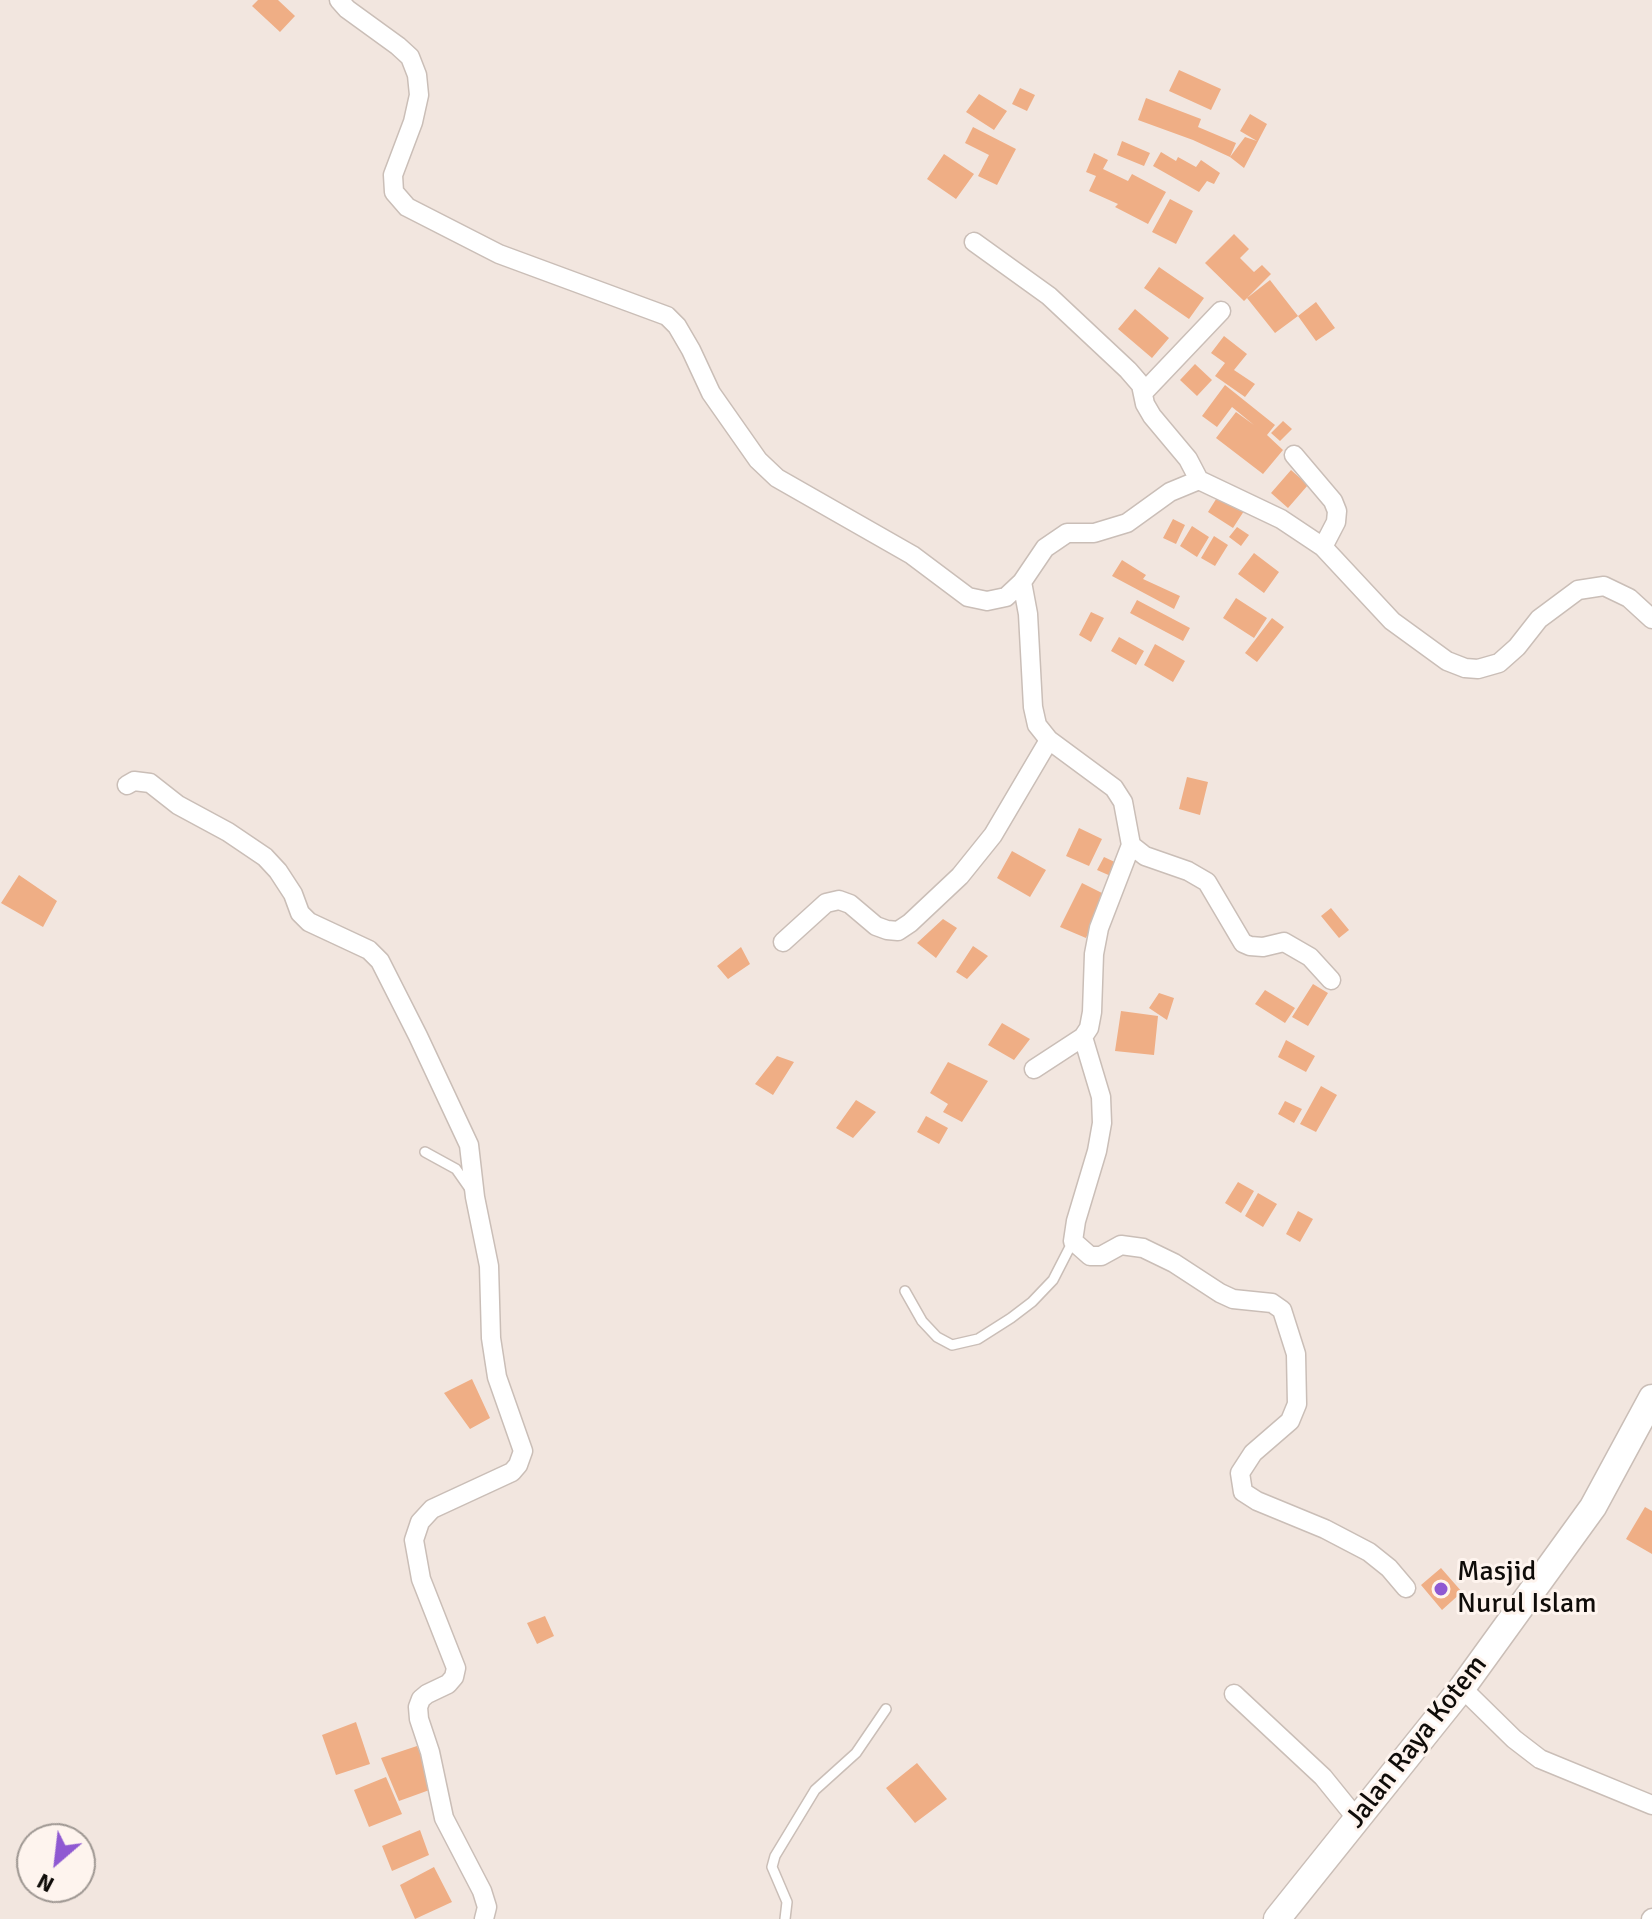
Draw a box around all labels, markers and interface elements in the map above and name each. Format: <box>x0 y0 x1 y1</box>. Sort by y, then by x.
place label: Masjid Nurul Islam <box>1457 1556 1597 1622</box>
marker: Masjid Nurul Islam <box>1432 1580 1450 1598</box>
street label: Jalan Raya Kotem <box>1339 1649 1495 1835</box>
north arrow <box>16 1823 96 1903</box>
text: N <box>32 1867 59 1898</box>

